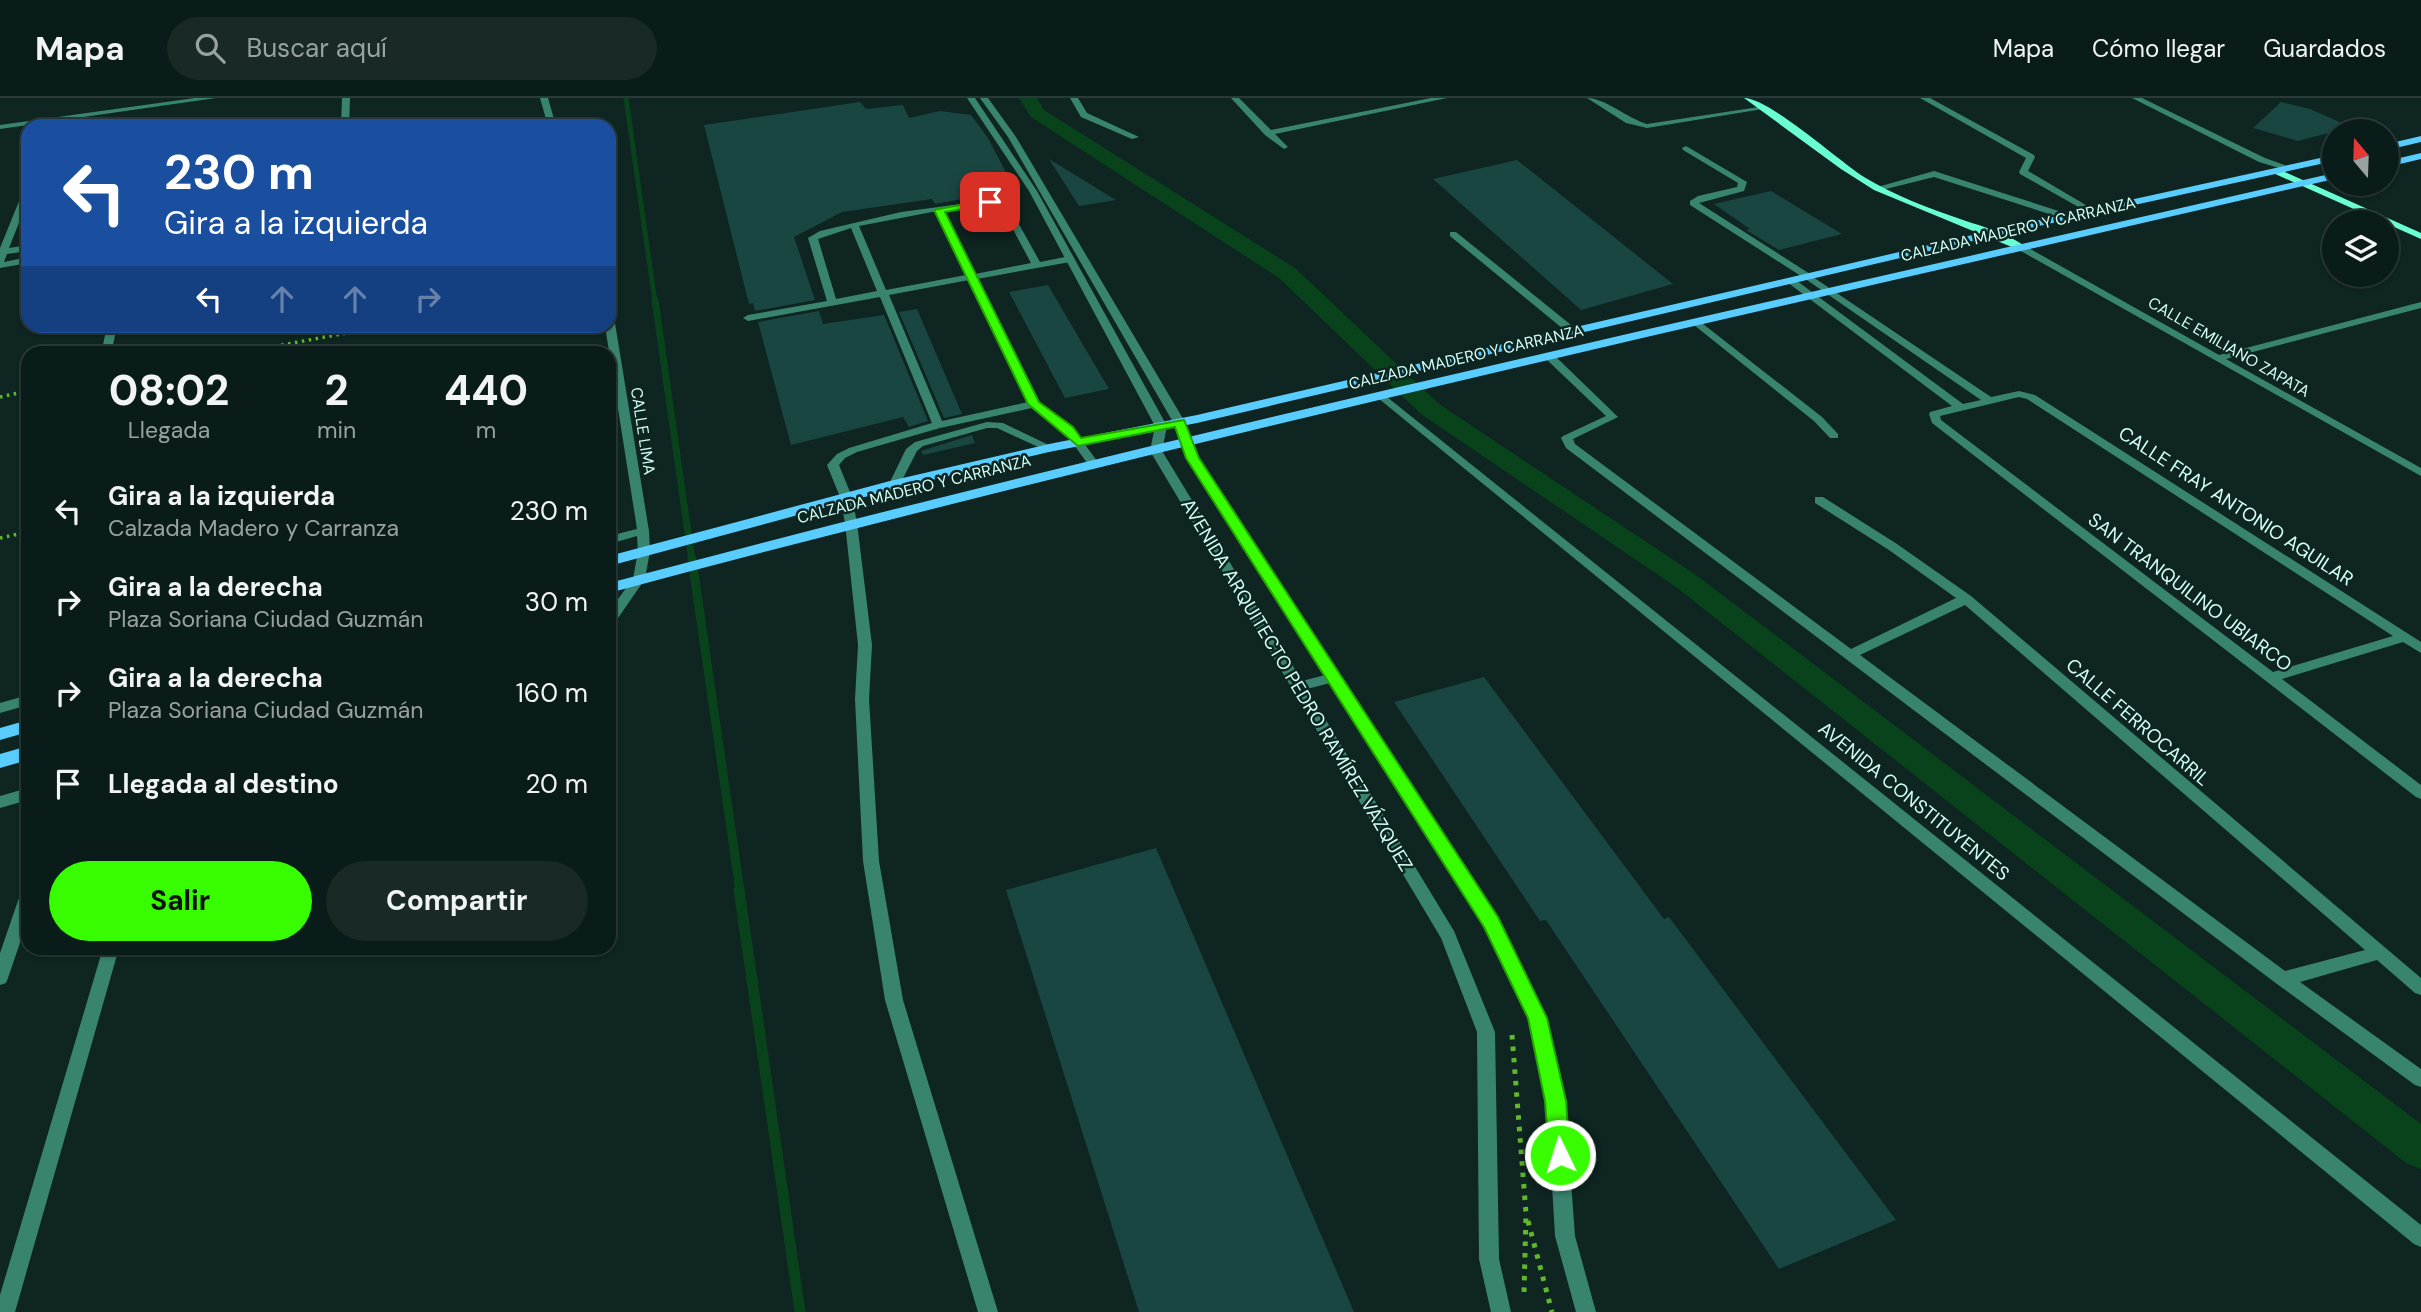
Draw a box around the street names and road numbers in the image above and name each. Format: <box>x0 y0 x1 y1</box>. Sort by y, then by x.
street label: CALZADA MADERO Y CARRANZA <box>1899 192 2138 266</box>
street label: CALLE EMILIANO ZAPATA <box>2144 292 2314 402</box>
street label: CALZADA MADERO Y CARRANZA <box>1347 320 1586 394</box>
street label: CALLE LIMA <box>626 386 660 477</box>
street label: CALLE FRAY ANTONIO AGUILAR <box>2114 421 2358 591</box>
street label: CALZADA MADERO Y CARRANZA <box>795 450 1033 528</box>
street label: AVENIDA ARQUITECTO PEDRO RAMÍREZ VÁZQUEZ <box>1175 494 1419 876</box>
street label: SAN TRANQUILINO UBIARCO <box>2083 507 2297 677</box>
street label: CALLE FERROCARRIL <box>2061 653 2215 791</box>
street label: AVENIDA CONSTITUYENTES <box>1813 716 2015 886</box>

